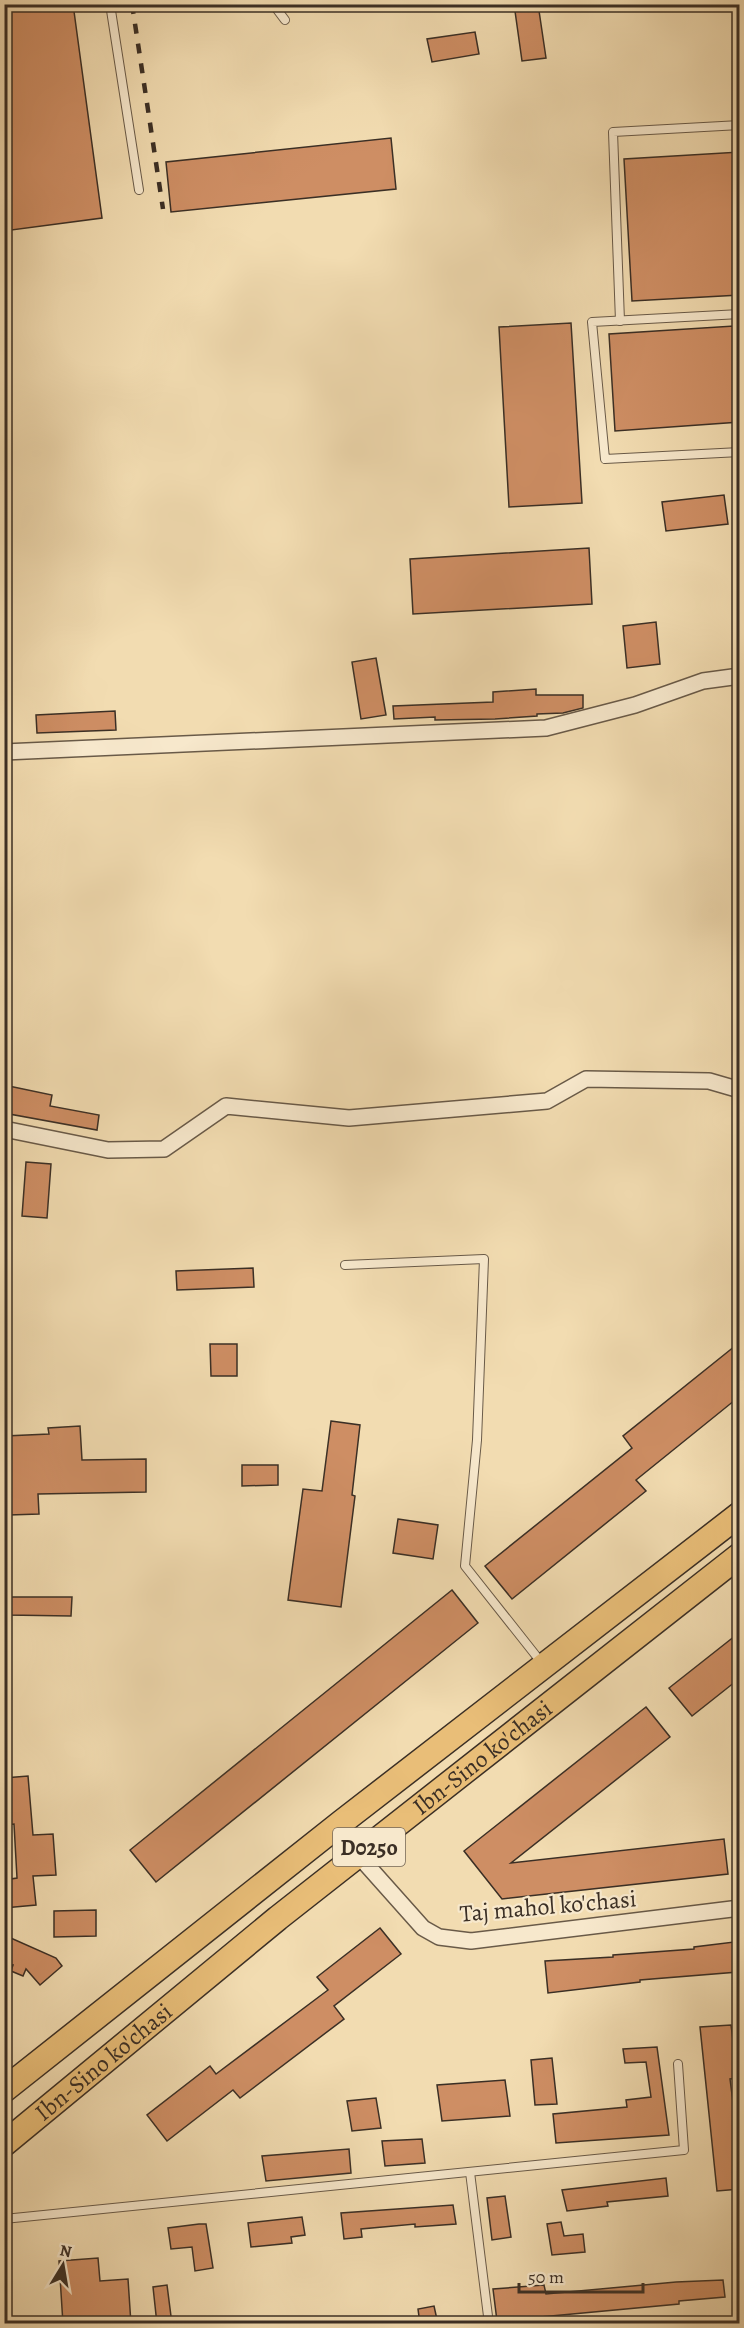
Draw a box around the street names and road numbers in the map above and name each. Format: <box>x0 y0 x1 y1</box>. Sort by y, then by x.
street label: Ibn-Sino ko'chasi <box>406 1693 559 1822</box>
road number: D025o <box>333 1828 405 1866</box>
street label: Taj mahol ko'chasi <box>458 1882 638 1930</box>
street label: Ibn-Sino ko'chasi <box>28 1996 179 2128</box>

